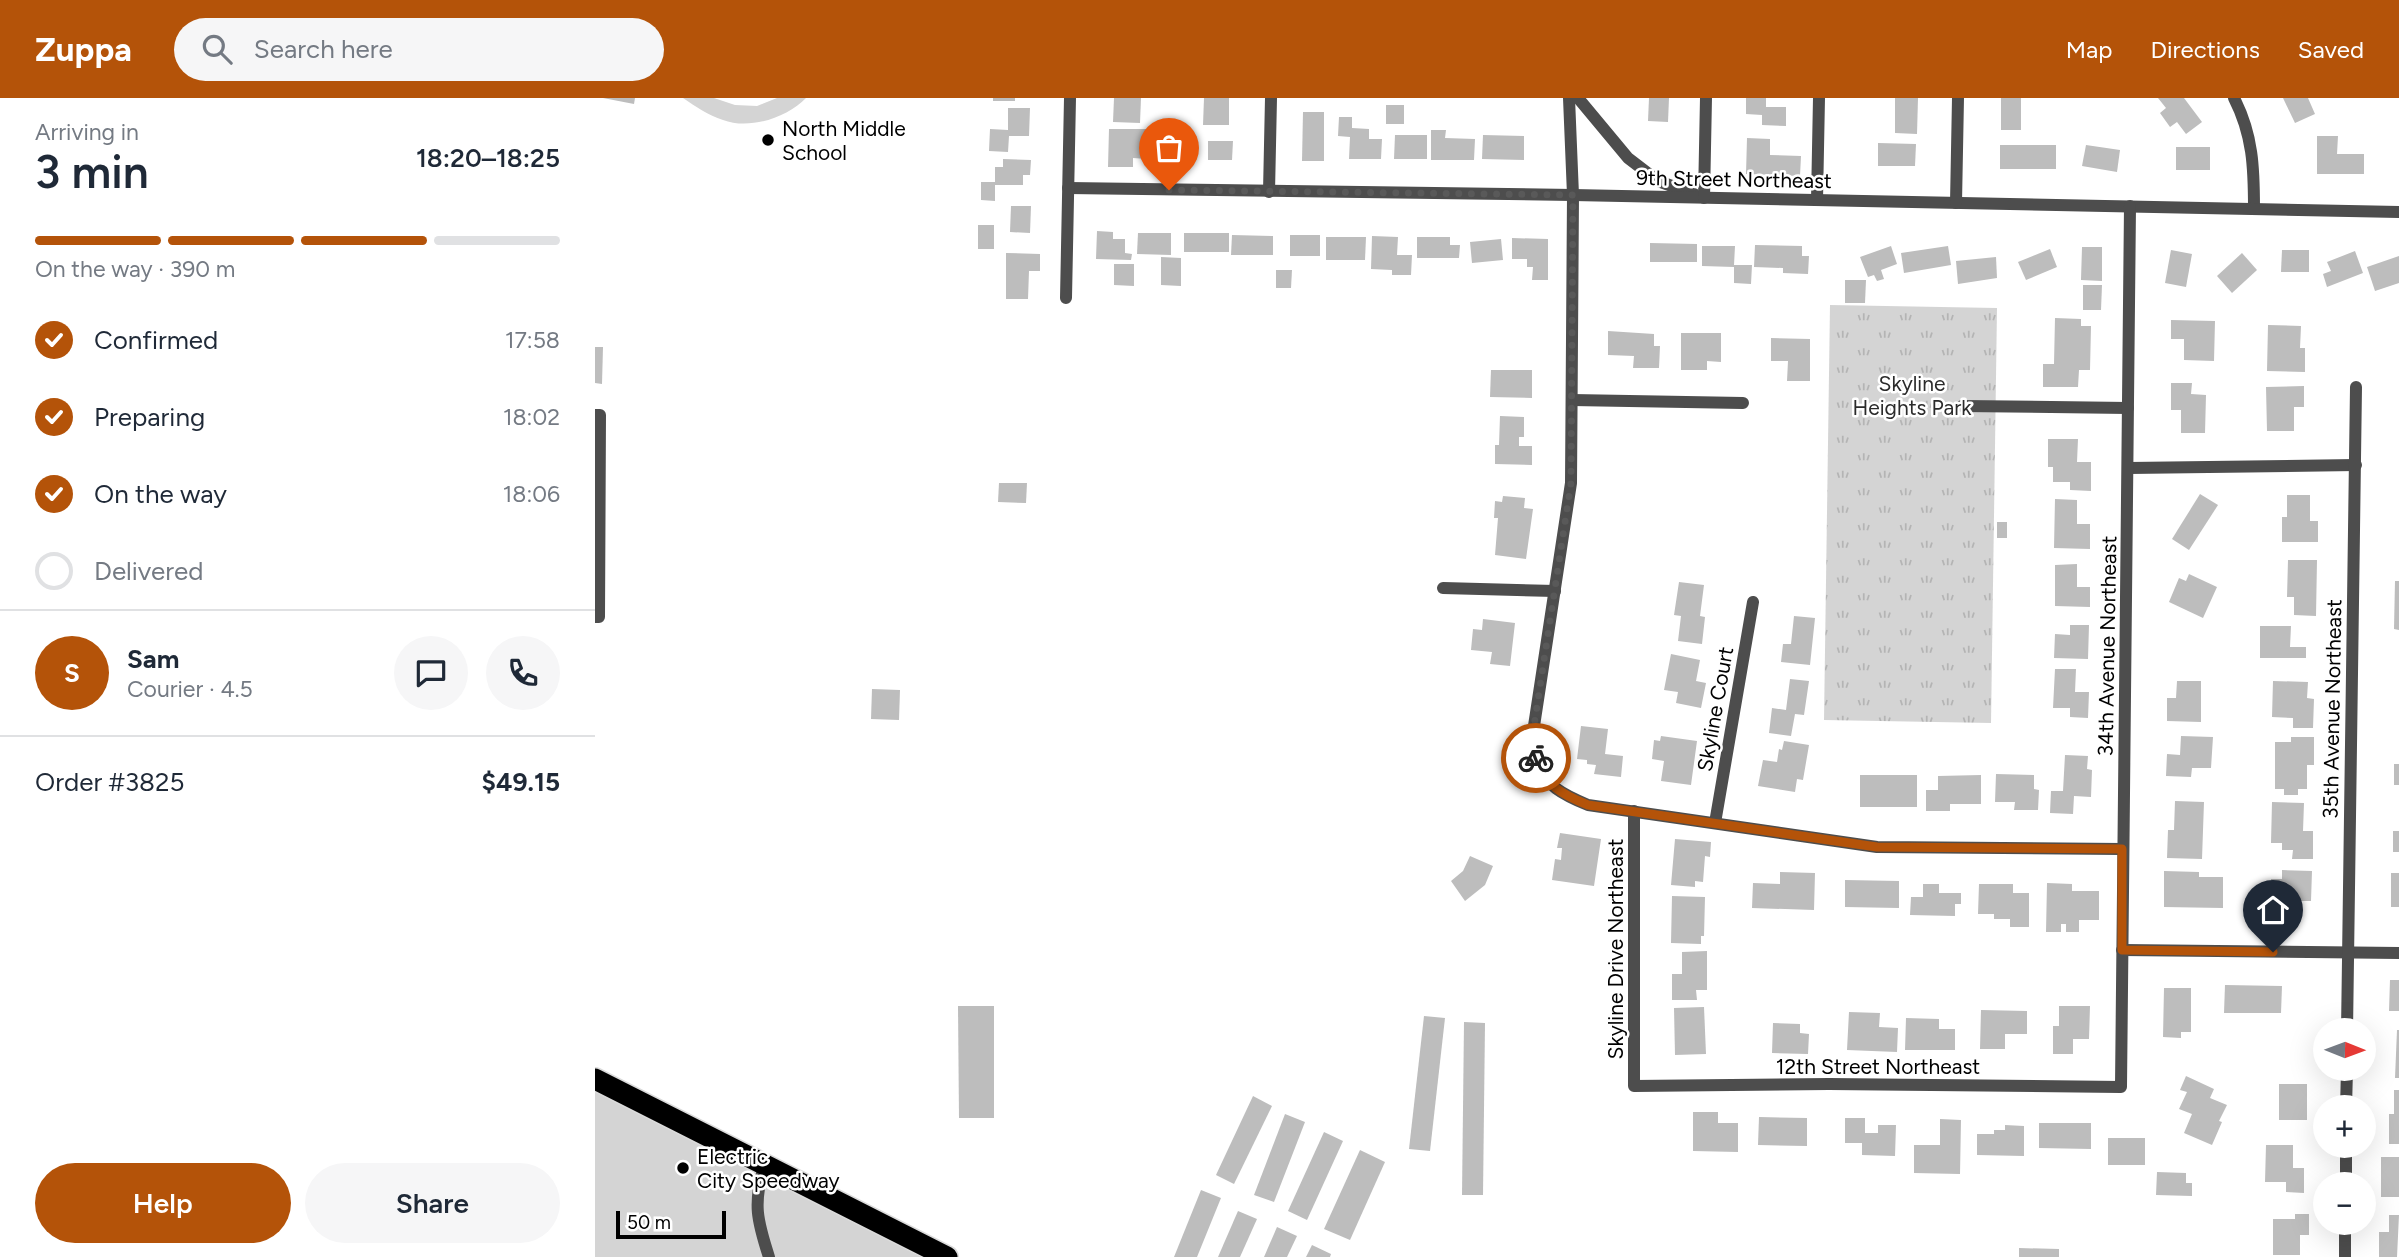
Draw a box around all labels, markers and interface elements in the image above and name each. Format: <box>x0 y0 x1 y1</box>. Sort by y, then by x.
search box <box>174 18 664 81</box>
text: Zuppa <box>35 30 132 69</box>
icon: search <box>198 30 236 68</box>
text: Search here <box>254 33 393 65</box>
text: Map <box>2066 35 2112 64</box>
text: Directions <box>2150 35 2260 64</box>
text: Saved <box>2298 35 2364 64</box>
place label: North Middle School <box>782 116 906 165</box>
text: Arriving in <box>35 118 139 146</box>
pin <box>1139 118 1199 190</box>
icon: bag <box>1150 129 1188 167</box>
marker: North Middle School <box>760 132 776 148</box>
text: 18:20–18:25 <box>416 142 560 174</box>
text: 3 min <box>35 144 149 200</box>
street label: 9th Street Northeast <box>1636 165 1832 193</box>
text: On the way · 390 m <box>35 255 235 283</box>
icon: check <box>35 321 73 359</box>
text: Confirmed <box>94 324 218 356</box>
text: 17:58 <box>505 326 560 354</box>
park label: Skyline Heights Park <box>1852 371 1972 420</box>
icon: check <box>35 398 73 436</box>
text: Preparing <box>94 401 205 433</box>
text: 18:02 <box>503 403 560 431</box>
icon: check <box>35 475 73 513</box>
text: On the way <box>94 478 227 510</box>
text: 18:06 <box>503 480 560 508</box>
street label: 34th Avenue Northeast <box>2093 535 2121 757</box>
text: Delivered <box>94 555 203 587</box>
street label: 35th Avenue Northeast <box>2318 599 2346 819</box>
button: chat <box>394 636 468 710</box>
button: phone <box>486 636 560 710</box>
text: Sam <box>127 643 179 675</box>
street label: Skyline Court <box>1692 645 1738 773</box>
text: S <box>64 657 80 689</box>
text: Courier · 4.5 <box>127 675 253 703</box>
courier <box>1501 723 1571 793</box>
icon: bike <box>1517 739 1555 777</box>
text: Order #3825 <box>35 766 185 798</box>
text: $49.15 <box>482 766 560 798</box>
street label: Skyline Drive Northeast <box>1603 839 1628 1059</box>
pin <box>2243 880 2303 952</box>
icon: home <box>2254 891 2292 929</box>
north arrow <box>2313 1018 2377 1082</box>
map controls <box>2313 1018 2376 1235</box>
street label: 12th Street Northeast <box>1776 1054 1980 1079</box>
button: + <box>2313 1095 2376 1158</box>
place label: Electric City Speedway <box>697 1144 840 1193</box>
marker: Electric City Speedway <box>675 1160 691 1176</box>
button: Help <box>35 1163 291 1243</box>
button: Share <box>305 1163 560 1243</box>
button: − <box>2313 1172 2376 1235</box>
scale bar <box>616 1208 726 1240</box>
text: 50 m <box>627 1211 671 1234</box>

